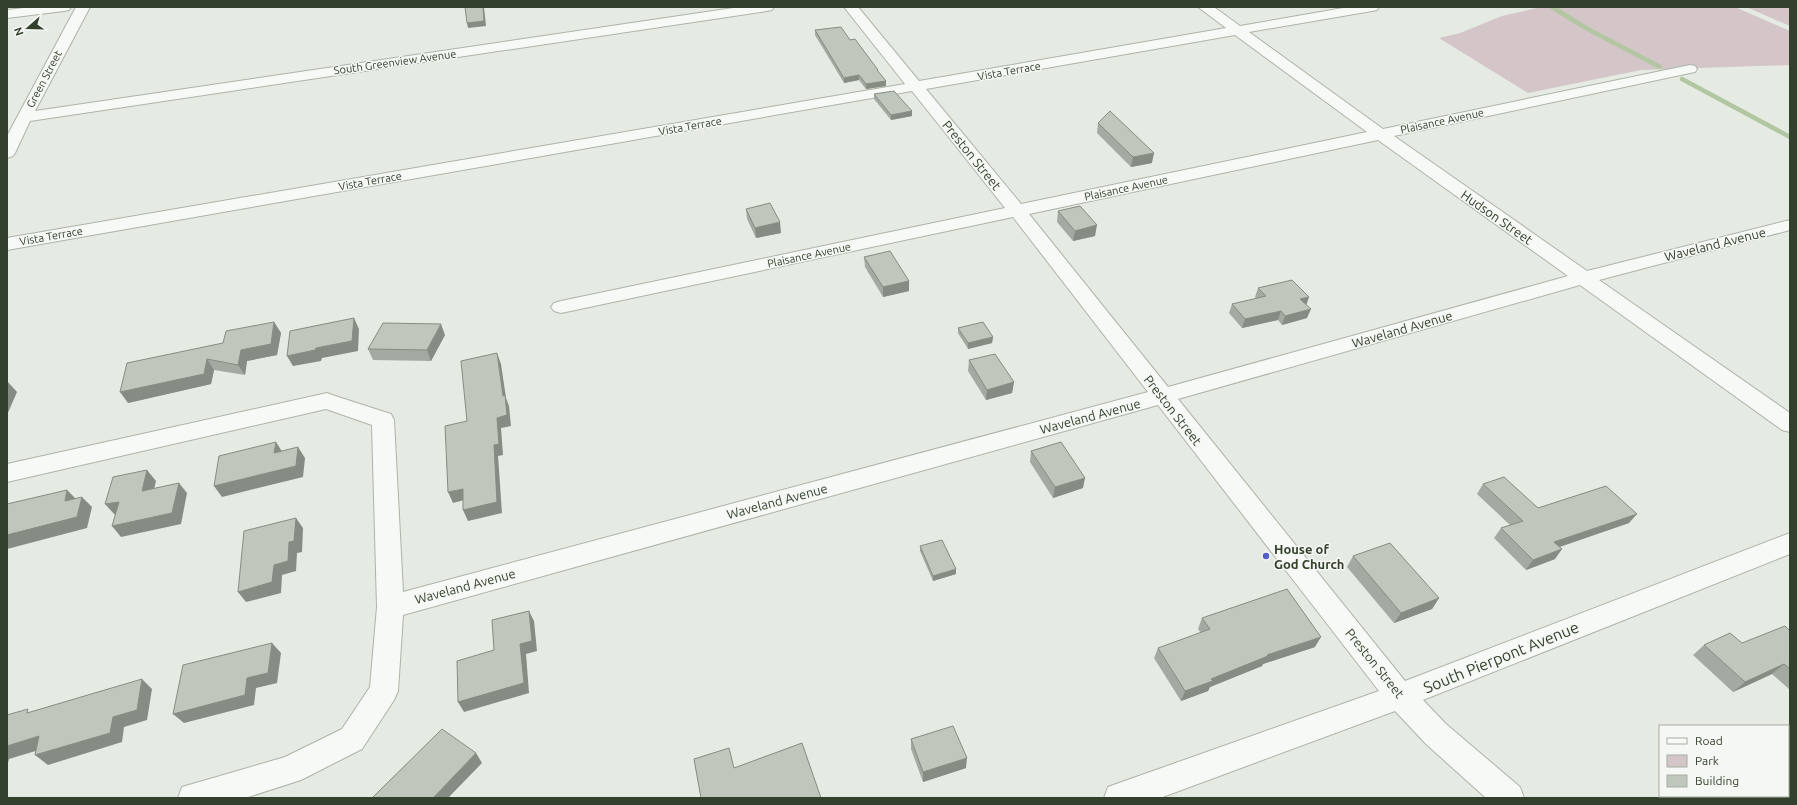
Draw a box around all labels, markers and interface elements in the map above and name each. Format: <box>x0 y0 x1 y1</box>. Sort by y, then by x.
north arrow <box>8 8 48 48</box>
text: N <box>12 26 26 37</box>
street label: South Greenview Avenue <box>333 47 457 77</box>
street label: Green Street <box>24 48 64 110</box>
street label: Vista Terrace <box>976 60 1042 82</box>
street label: Plaisance Avenue <box>1399 106 1485 136</box>
street label: Vista Terrace <box>657 115 723 137</box>
street label: Preston Street <box>940 118 1004 192</box>
street label: Vista Terrace <box>337 170 403 192</box>
street label: Plaisance Avenue <box>1083 173 1169 203</box>
street label: Hudson Street <box>1459 187 1535 247</box>
street label: Vista Terrace <box>18 225 84 247</box>
street label: Waveland Avenue <box>1663 225 1767 263</box>
street label: Plaisance Avenue <box>766 240 852 270</box>
street label: Waveland Avenue <box>1350 308 1454 350</box>
street label: Preston Street <box>1141 372 1205 448</box>
street label: Waveland Avenue <box>1038 396 1142 436</box>
street label: Waveland Avenue <box>725 481 829 521</box>
place label: House of God Church <box>1274 542 1344 571</box>
marker: House of God Church <box>1261 551 1271 561</box>
street label: Waveland Avenue <box>413 566 517 606</box>
street label: South Pierpont Avenue <box>1421 618 1581 696</box>
street label: Preston Street <box>1343 626 1407 700</box>
legend <box>1659 725 1789 797</box>
text: Road <box>1695 734 1723 747</box>
text: Park <box>1695 754 1719 767</box>
text: Building <box>1695 774 1739 787</box>

